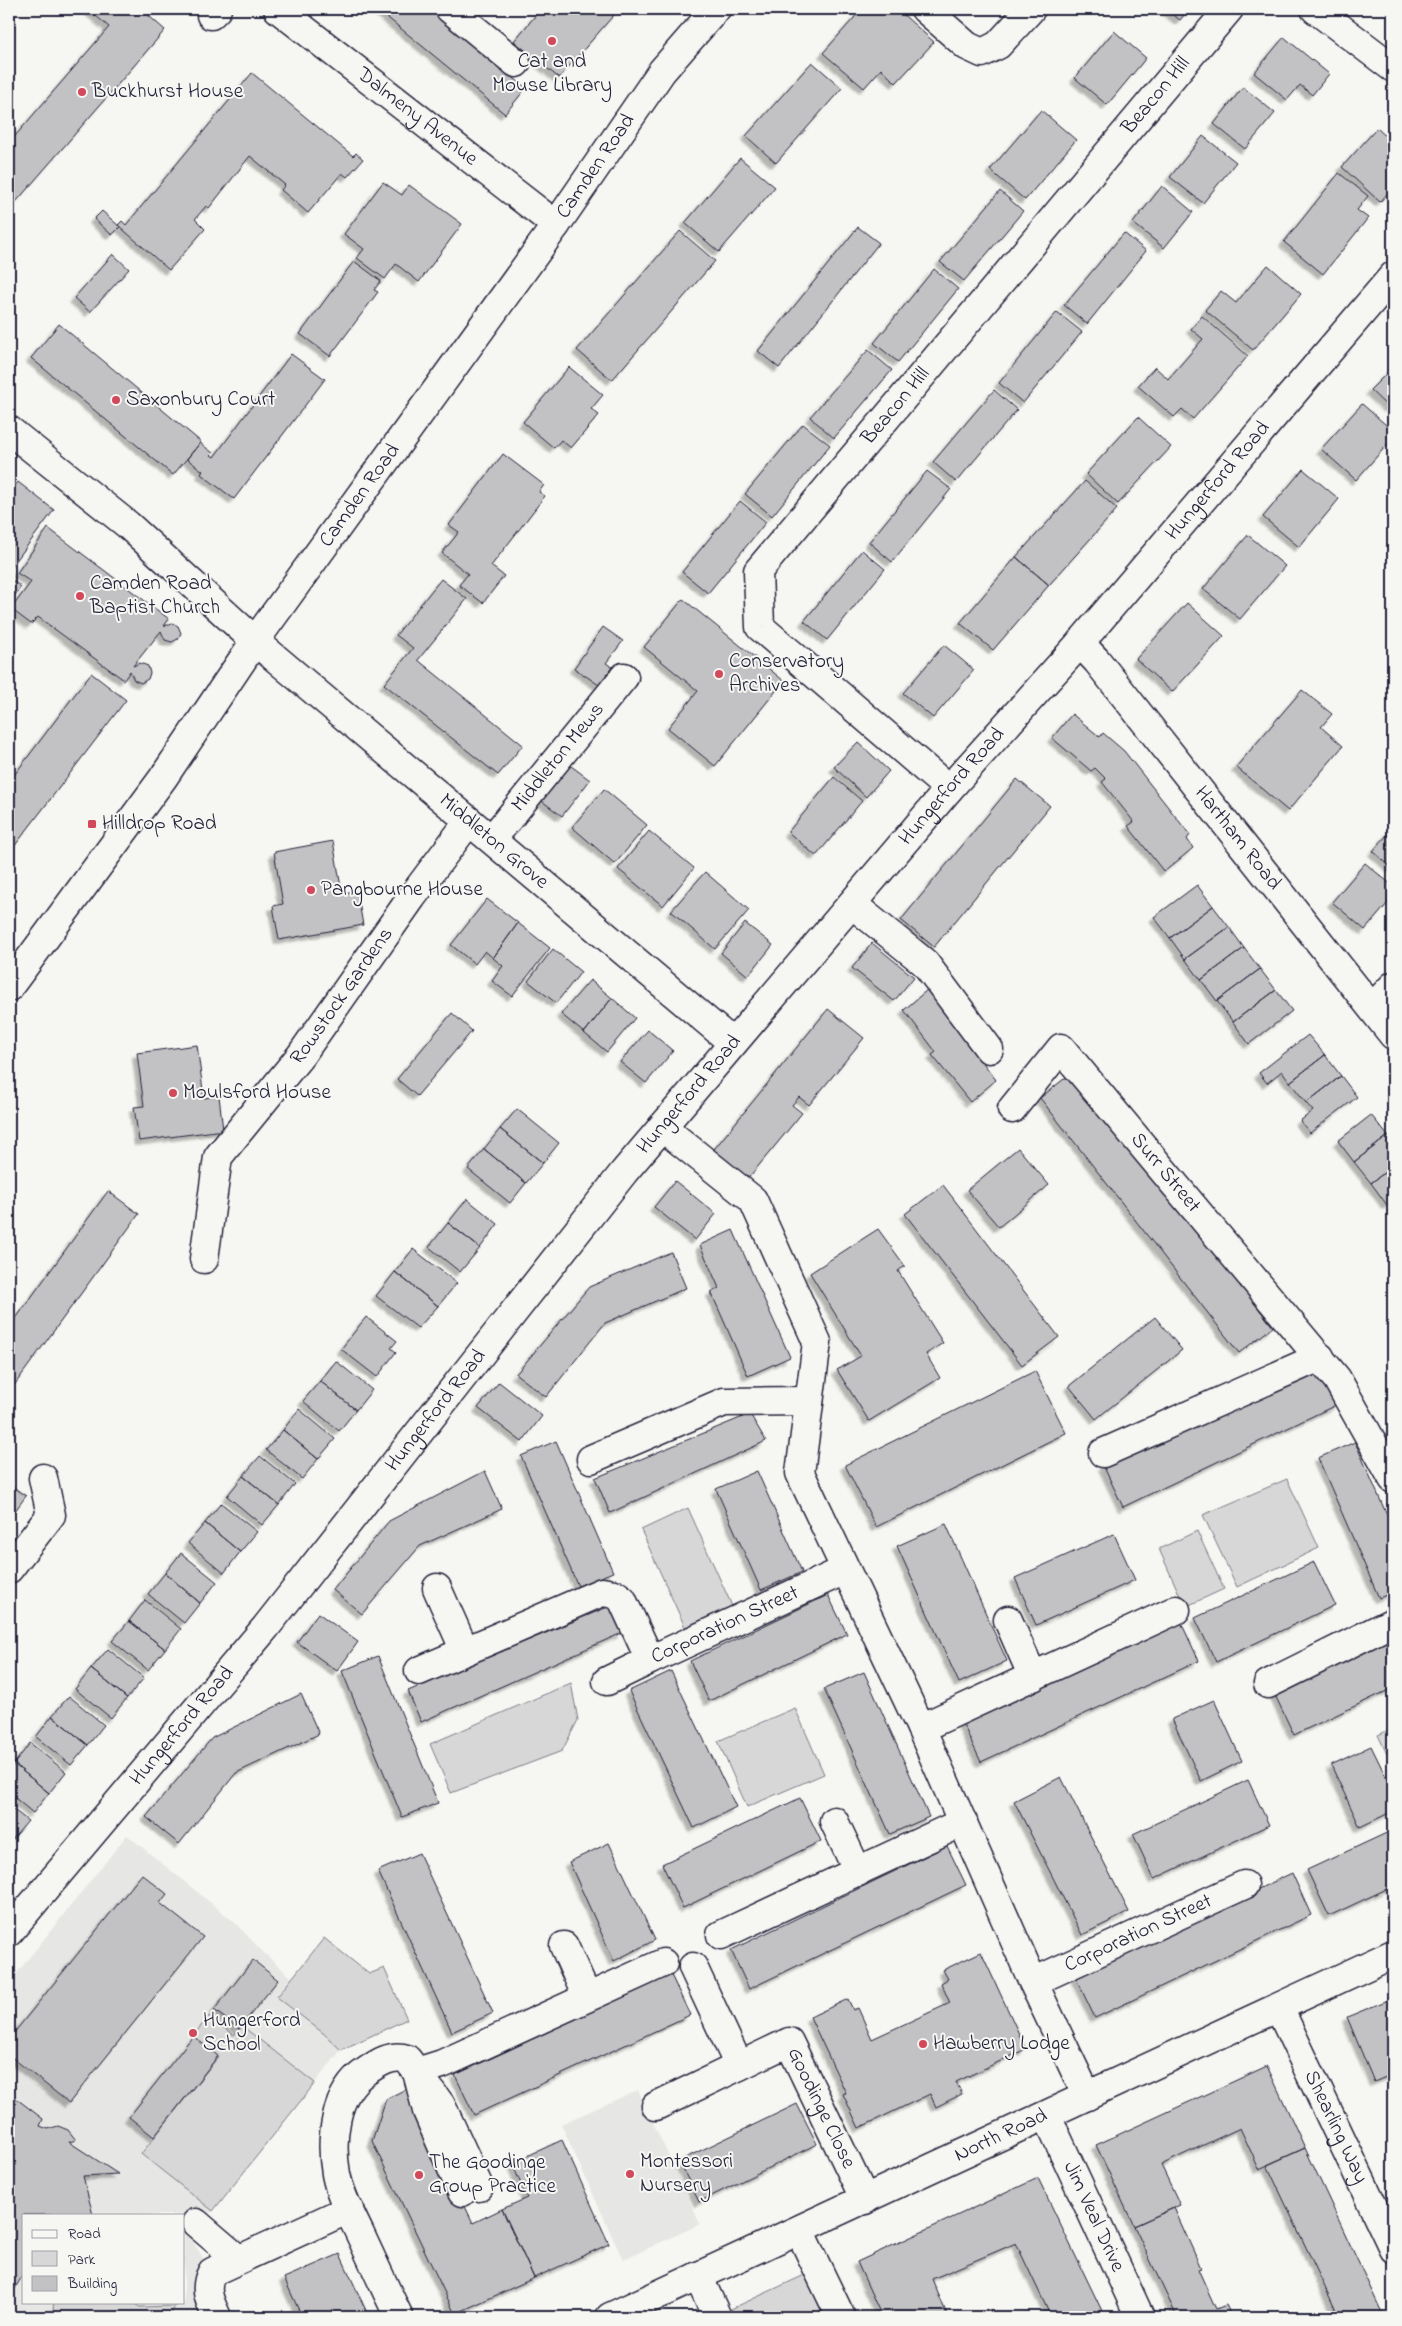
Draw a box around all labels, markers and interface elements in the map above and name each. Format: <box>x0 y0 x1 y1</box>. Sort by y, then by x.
marker: Cat and Mouse Library <box>546 35 558 47</box>
place label: Cat and Mouse Library <box>492 47 612 103</box>
street label: Beacon Hill <box>1114 50 1198 142</box>
street label: Dalmeny Avenue <box>349 60 484 174</box>
place label: Buckhurst House <box>91 77 244 107</box>
marker: Buckhurst House <box>76 86 88 98</box>
street label: Camden Road <box>549 108 643 225</box>
street label: Beacon Hill <box>854 361 938 453</box>
place label: Saxonbury Court <box>126 385 275 417</box>
marker: Saxonbury Court <box>110 394 122 406</box>
street label: Hungerford Road <box>1158 415 1278 547</box>
street label: Camden Road <box>312 437 408 554</box>
place label: Camden Road Baptist Church <box>89 569 220 623</box>
marker: Camden Road Baptist Church <box>74 590 86 602</box>
place label: Conservatory Archives <box>729 647 844 701</box>
marker: Conservatory Archives <box>713 668 725 680</box>
street label: Middleton Mews <box>505 696 612 819</box>
street label: Hungerford Road <box>892 721 1013 852</box>
street label: Hartham Road <box>1187 780 1288 897</box>
street label: Middleton Grove <box>432 787 556 897</box>
place label: Hilldrop Road <box>102 809 217 839</box>
marker: Hilldrop Road <box>86 818 98 830</box>
place label: Pangbourne House <box>321 875 483 907</box>
marker: Pangbourne House <box>305 884 317 896</box>
street label: Rowstock Gardens <box>283 922 401 1072</box>
street label: Hungerford Road <box>630 1028 749 1161</box>
place label: Moulsford House <box>183 1078 332 1108</box>
marker: Moulsford House <box>167 1087 179 1099</box>
street label: Surr Street <box>1123 1126 1208 1220</box>
street label: Hungerford Road <box>378 1343 494 1478</box>
street label: Corporation Street <box>646 1578 804 1672</box>
street label: Hungerford Road <box>123 1660 242 1793</box>
street label: Corporation Street <box>1060 1887 1217 1980</box>
place label: Hungerford School <box>203 2006 301 2060</box>
marker: Hungerford School <box>187 2027 199 2039</box>
place label: Hawberry Lodge <box>933 2029 1070 2061</box>
marker: Hawberry Lodge <box>917 2038 929 2050</box>
street label: Goodinge Close <box>779 2043 863 2174</box>
street label: Shearling Way <box>1296 2065 1375 2190</box>
street label: North Road <box>950 2101 1053 2170</box>
place label: Montessori Nursery <box>640 2147 733 2203</box>
place label: The Goodinge Group Practice <box>429 2148 556 2202</box>
street label: Jim Veal Drive <box>1055 2156 1132 2278</box>
marker: Montessori Nursery <box>624 2168 636 2180</box>
marker: The Goodinge Group Practice <box>413 2169 425 2181</box>
legend <box>22 2214 185 2304</box>
text: Road <box>68 2223 101 2245</box>
text: Park <box>68 2249 96 2271</box>
text: Building <box>67 2273 117 2296</box>

